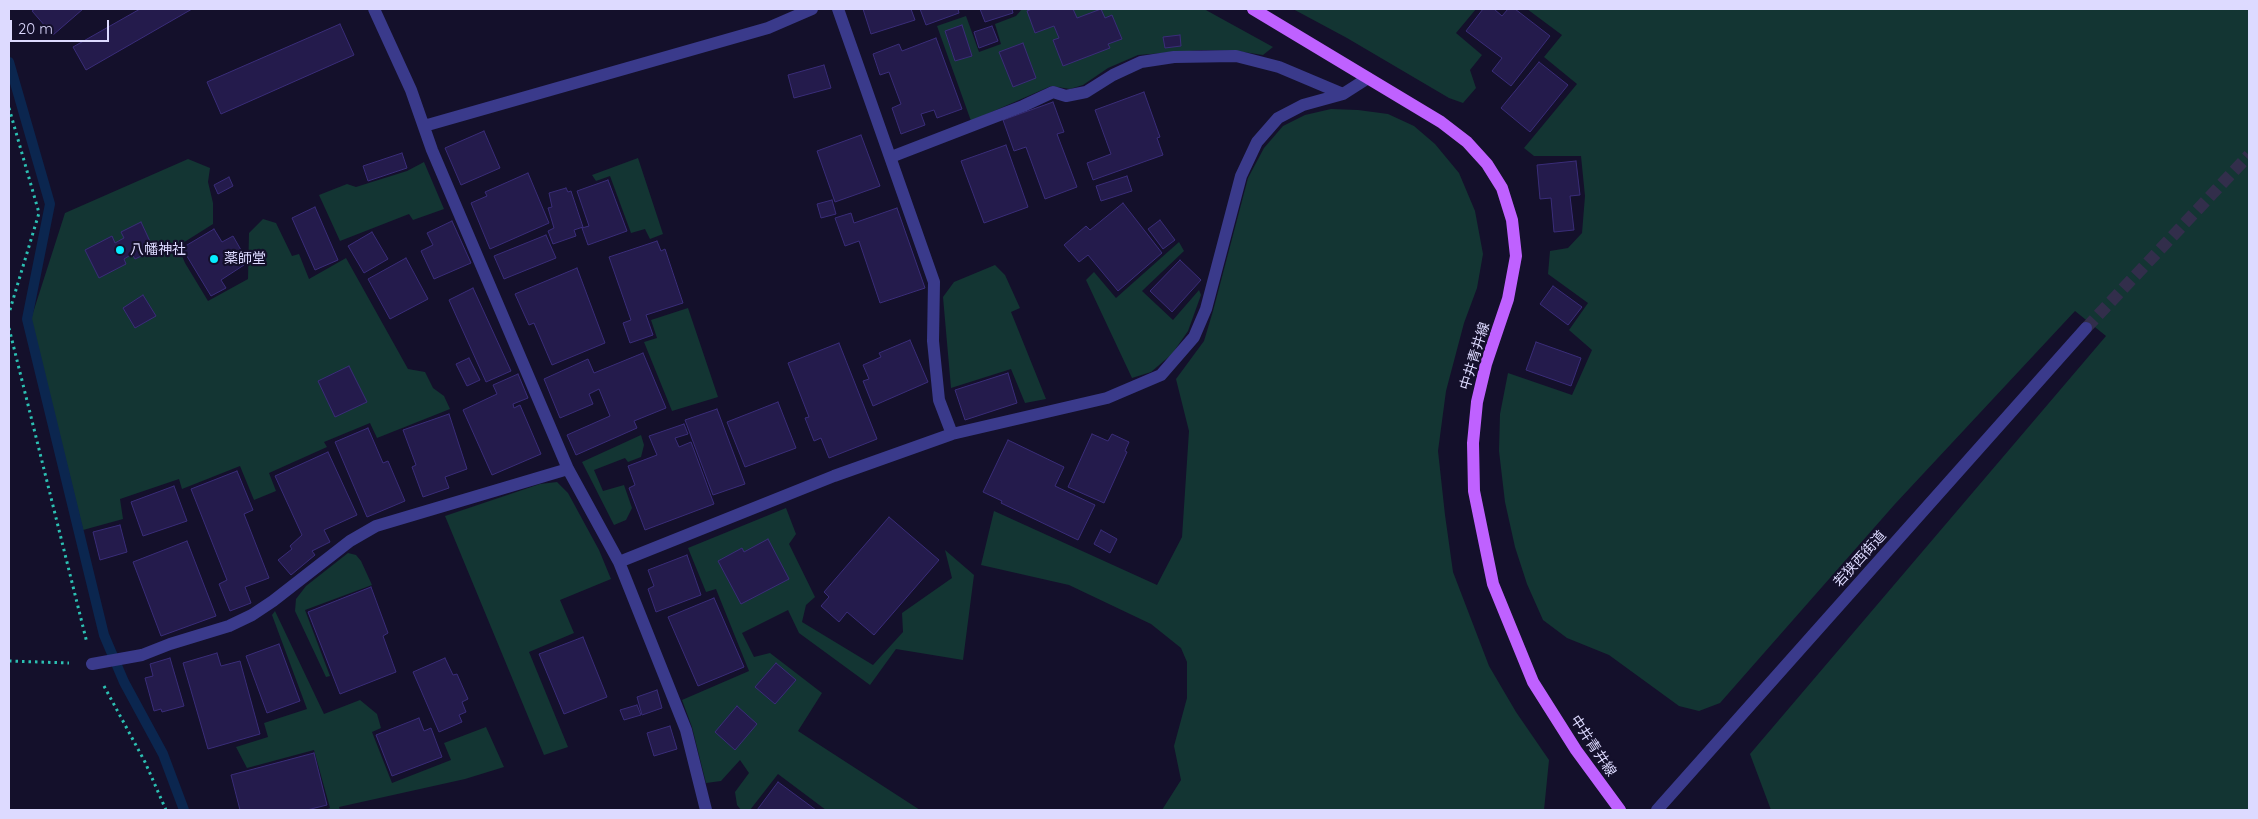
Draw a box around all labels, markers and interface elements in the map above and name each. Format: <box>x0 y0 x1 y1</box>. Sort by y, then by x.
scale bar <box>12 10 111 42</box>
text: 20 m <box>18 19 53 38</box>
place label: 八幡神社 <box>130 242 186 258</box>
marker: 八幡神社 <box>114 244 126 256</box>
place label: 薬師堂 <box>224 251 266 267</box>
marker: 薬師堂 <box>208 253 220 265</box>
street label: 中井青井線 <box>1457 320 1493 392</box>
street label: 若狭西街道 <box>1830 527 1890 591</box>
street label: 中井青井線 <box>1566 712 1620 780</box>

